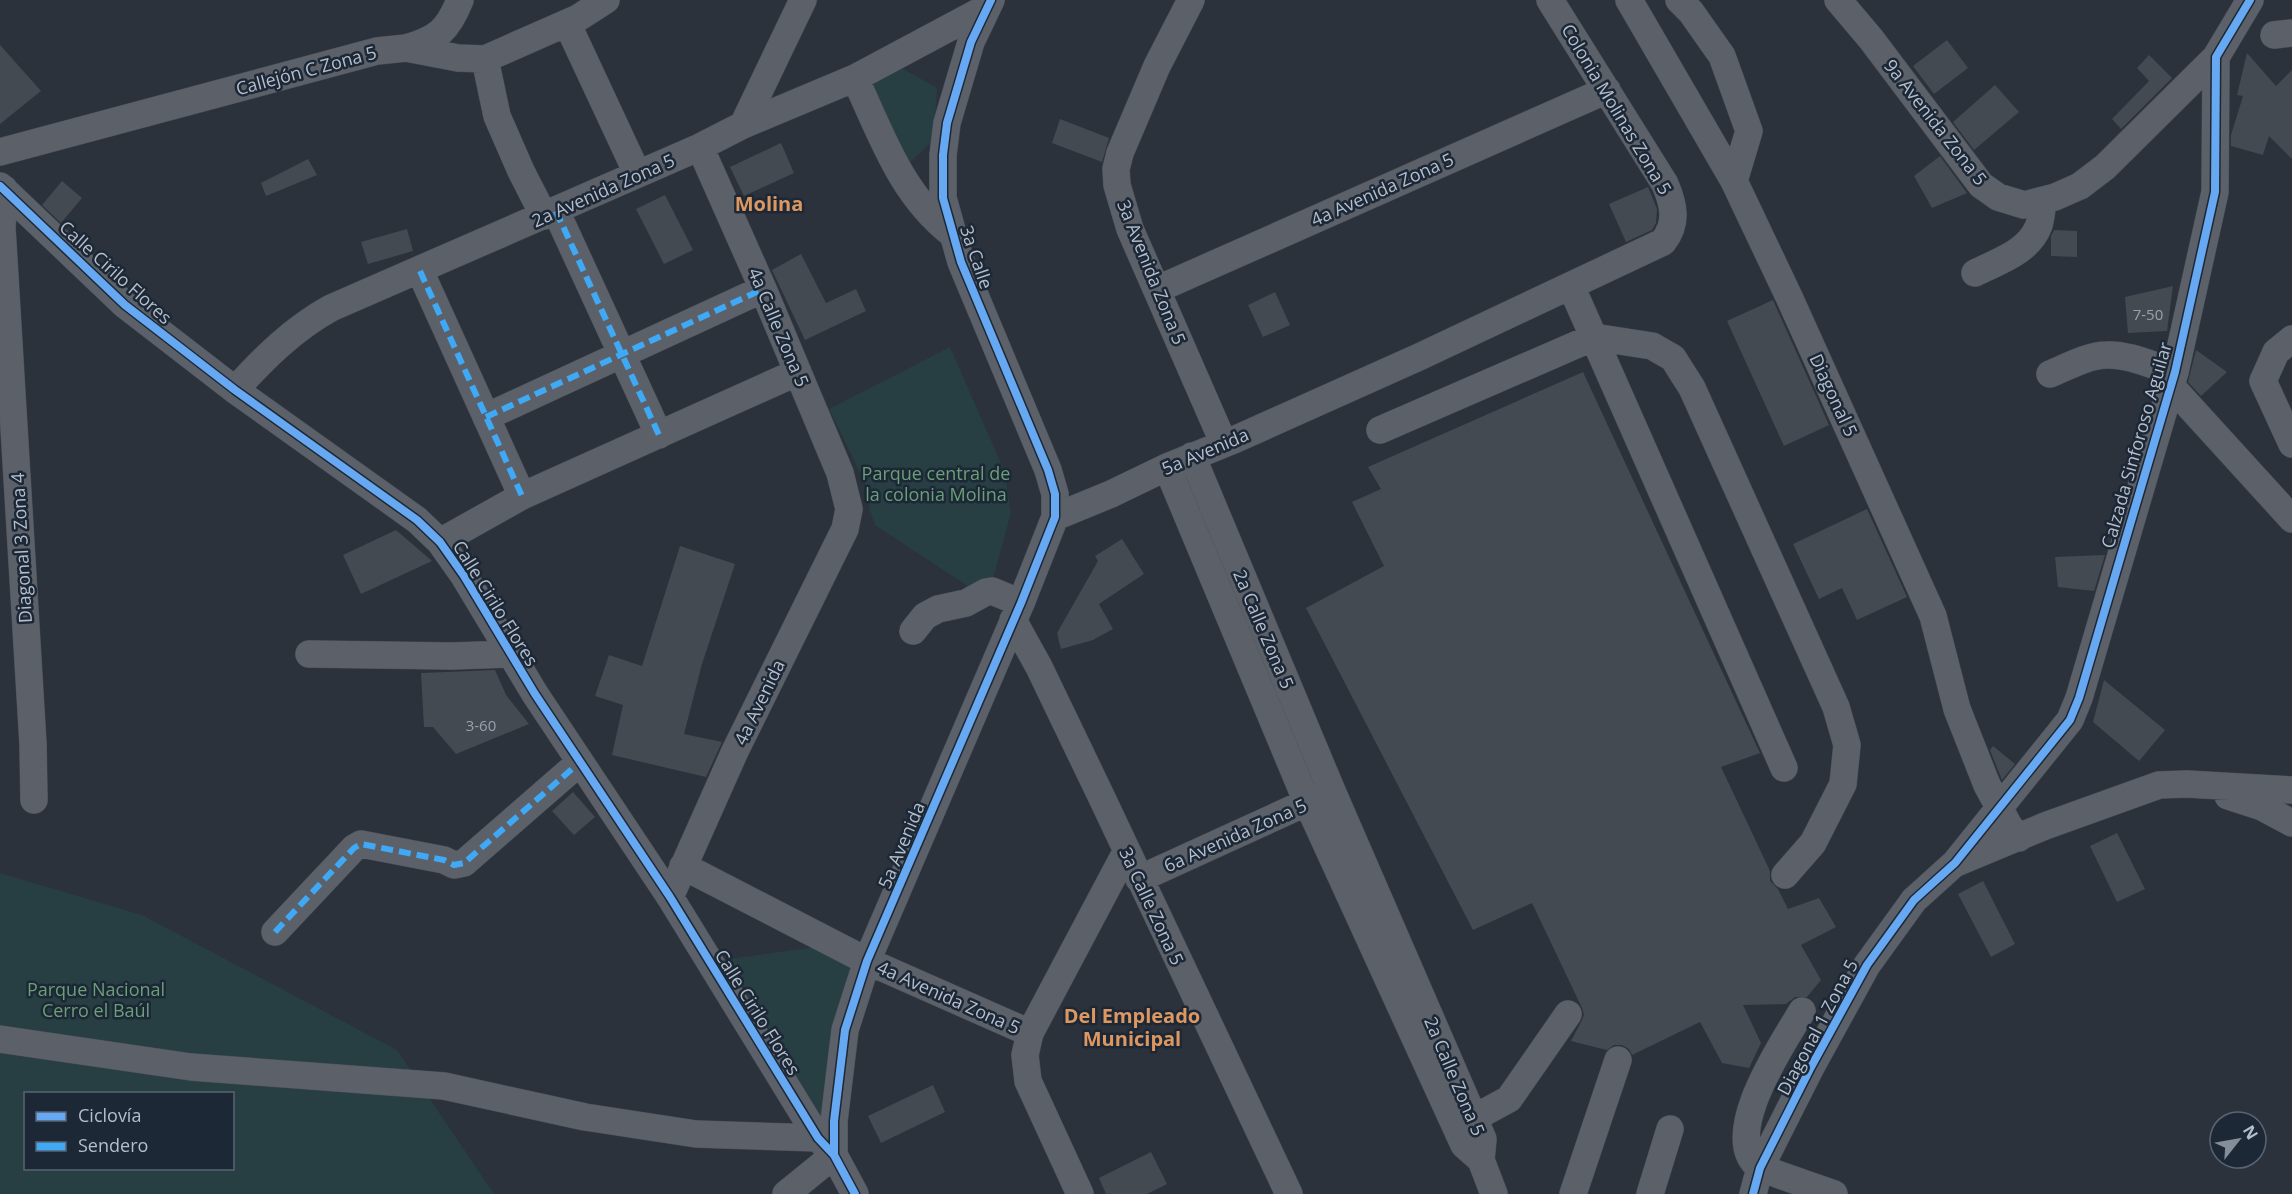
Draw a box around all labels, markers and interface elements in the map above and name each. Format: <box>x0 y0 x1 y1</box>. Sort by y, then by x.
street label: Colonia Molinas Zona 5 <box>1556 19 1678 199</box>
street label: Callejón C Zona 5 <box>233 40 379 100</box>
street label: 9a Avenida Zona 5 <box>1879 54 1993 190</box>
street label: 4a Avenida Zona 5 <box>1307 147 1457 231</box>
street label: 2a Avenida Zona 5 <box>528 148 678 232</box>
district label: Molina <box>735 190 803 217</box>
street label: 3a Avenida Zona 5 <box>1112 196 1192 348</box>
street label: Calle Cirilo Flores <box>55 215 177 329</box>
street label: 3a Calle <box>955 222 999 292</box>
street label: 4a Calle Zona 5 <box>743 264 815 390</box>
house number: 7-50 <box>2133 304 2163 324</box>
street label: Calzada Sinforoso Aguilar <box>2095 339 2177 551</box>
street label: Diagonal 5 <box>1804 350 1864 440</box>
street label: 5a Avenida <box>1158 422 1252 480</box>
park label: Parque central de la colonia Molina <box>862 461 1010 506</box>
street label: Diagonal 3 Zona 4 <box>5 472 37 624</box>
street label: Calle Cirilo Flores <box>448 536 544 670</box>
street label: 2a Calle Zona 5 <box>1228 566 1300 692</box>
street label: 4a Avenida <box>728 655 790 749</box>
house number: 3-60 <box>466 715 496 735</box>
street label: 6a Avenida Zona 5 <box>1160 793 1310 877</box>
street label: 5a Avenida <box>872 798 930 892</box>
street label: 3a Calle Zona 5 <box>1114 843 1190 969</box>
street label: Calle Cirilo Flores <box>710 945 806 1079</box>
street label: 4a Avenida Zona 5 <box>874 955 1024 1039</box>
street label: Diagonal 1 Zona 5 <box>1771 955 1863 1099</box>
park label: Parque Nacional Cerro el Baúl <box>27 977 165 1022</box>
district label: Del Empleado Municipal <box>1064 1002 1200 1052</box>
street label: 2a Calle Zona 5 <box>1419 1013 1491 1139</box>
legend <box>24 1092 234 1170</box>
text: Ciclovía <box>78 1103 141 1127</box>
north arrow <box>2208 1110 2268 1170</box>
text: N <box>2238 1121 2264 1144</box>
text: Sendero <box>78 1133 148 1157</box>

